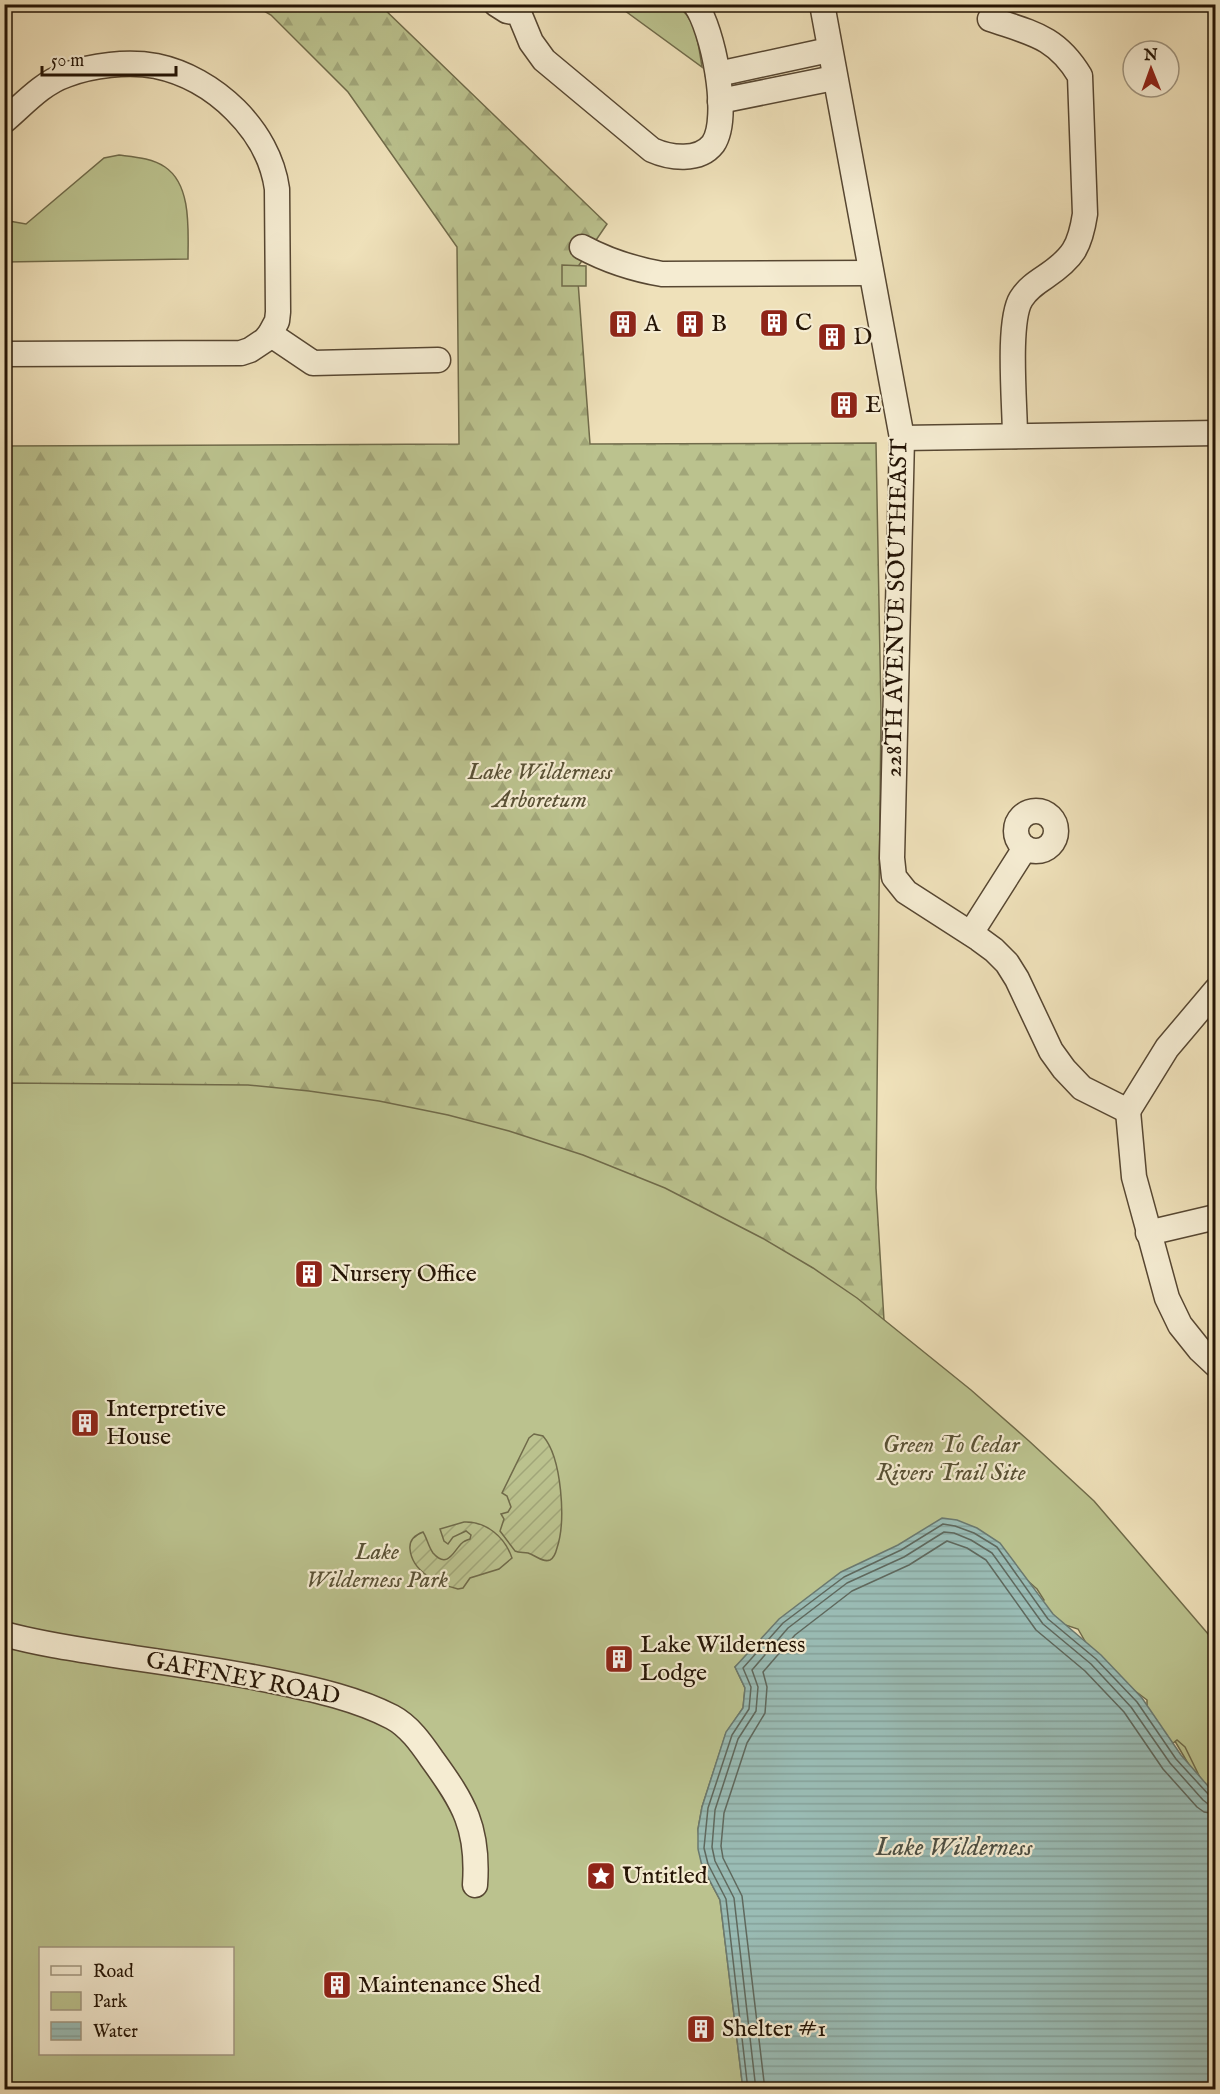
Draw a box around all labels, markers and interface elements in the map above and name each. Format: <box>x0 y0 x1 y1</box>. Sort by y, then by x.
scale bar <box>42 39 176 77</box>
north arrow <box>1121 39 1181 99</box>
text: N <box>1143 46 1158 66</box>
text: 50 m <box>51 50 84 73</box>
building icon: C <box>758 307 790 339</box>
building icon: A <box>607 308 639 340</box>
building icon: B <box>674 308 706 340</box>
place label: C <box>795 308 812 339</box>
place label: A <box>643 309 661 340</box>
place label: B <box>711 309 727 340</box>
building icon: D <box>816 321 848 353</box>
place label: D <box>853 322 872 353</box>
building icon: E <box>828 389 860 421</box>
place label: E <box>865 390 882 421</box>
street label: 228TH AVENUE SOUTHEAST <box>879 438 915 778</box>
park label: Lake Wilderness Arboretum <box>467 757 614 816</box>
building icon: Nursery Office <box>293 1258 325 1290</box>
place label: Nursery Office <box>330 1259 477 1290</box>
place label: Interpretive House <box>106 1394 226 1453</box>
building icon: Interpretive House <box>69 1407 101 1439</box>
park label: Green To Cedar Rivers Trail Site <box>876 1430 1026 1489</box>
park label: Lake Wilderness Park <box>306 1537 448 1596</box>
place label: Lake Wilderness Lodge <box>640 1630 805 1689</box>
building icon: Lake Wilderness Lodge <box>603 1643 635 1675</box>
street label: GAFFNEY ROAD <box>143 1645 343 1713</box>
water label: Lake Wilderness <box>875 1831 1033 1864</box>
place icon: Untitled <box>585 1860 617 1892</box>
place label: Untitled <box>622 1861 708 1892</box>
legend <box>39 1947 234 2055</box>
text: Road <box>93 1961 134 1984</box>
building icon: Maintenance Shed <box>321 1969 353 2001</box>
place label: Maintenance Shed <box>358 1970 541 2001</box>
text: Park <box>93 1991 128 2014</box>
building icon: Shelter #1 <box>685 2013 717 2045</box>
place label: Shelter #1 <box>722 2014 826 2045</box>
text: Water <box>93 2021 138 2044</box>

